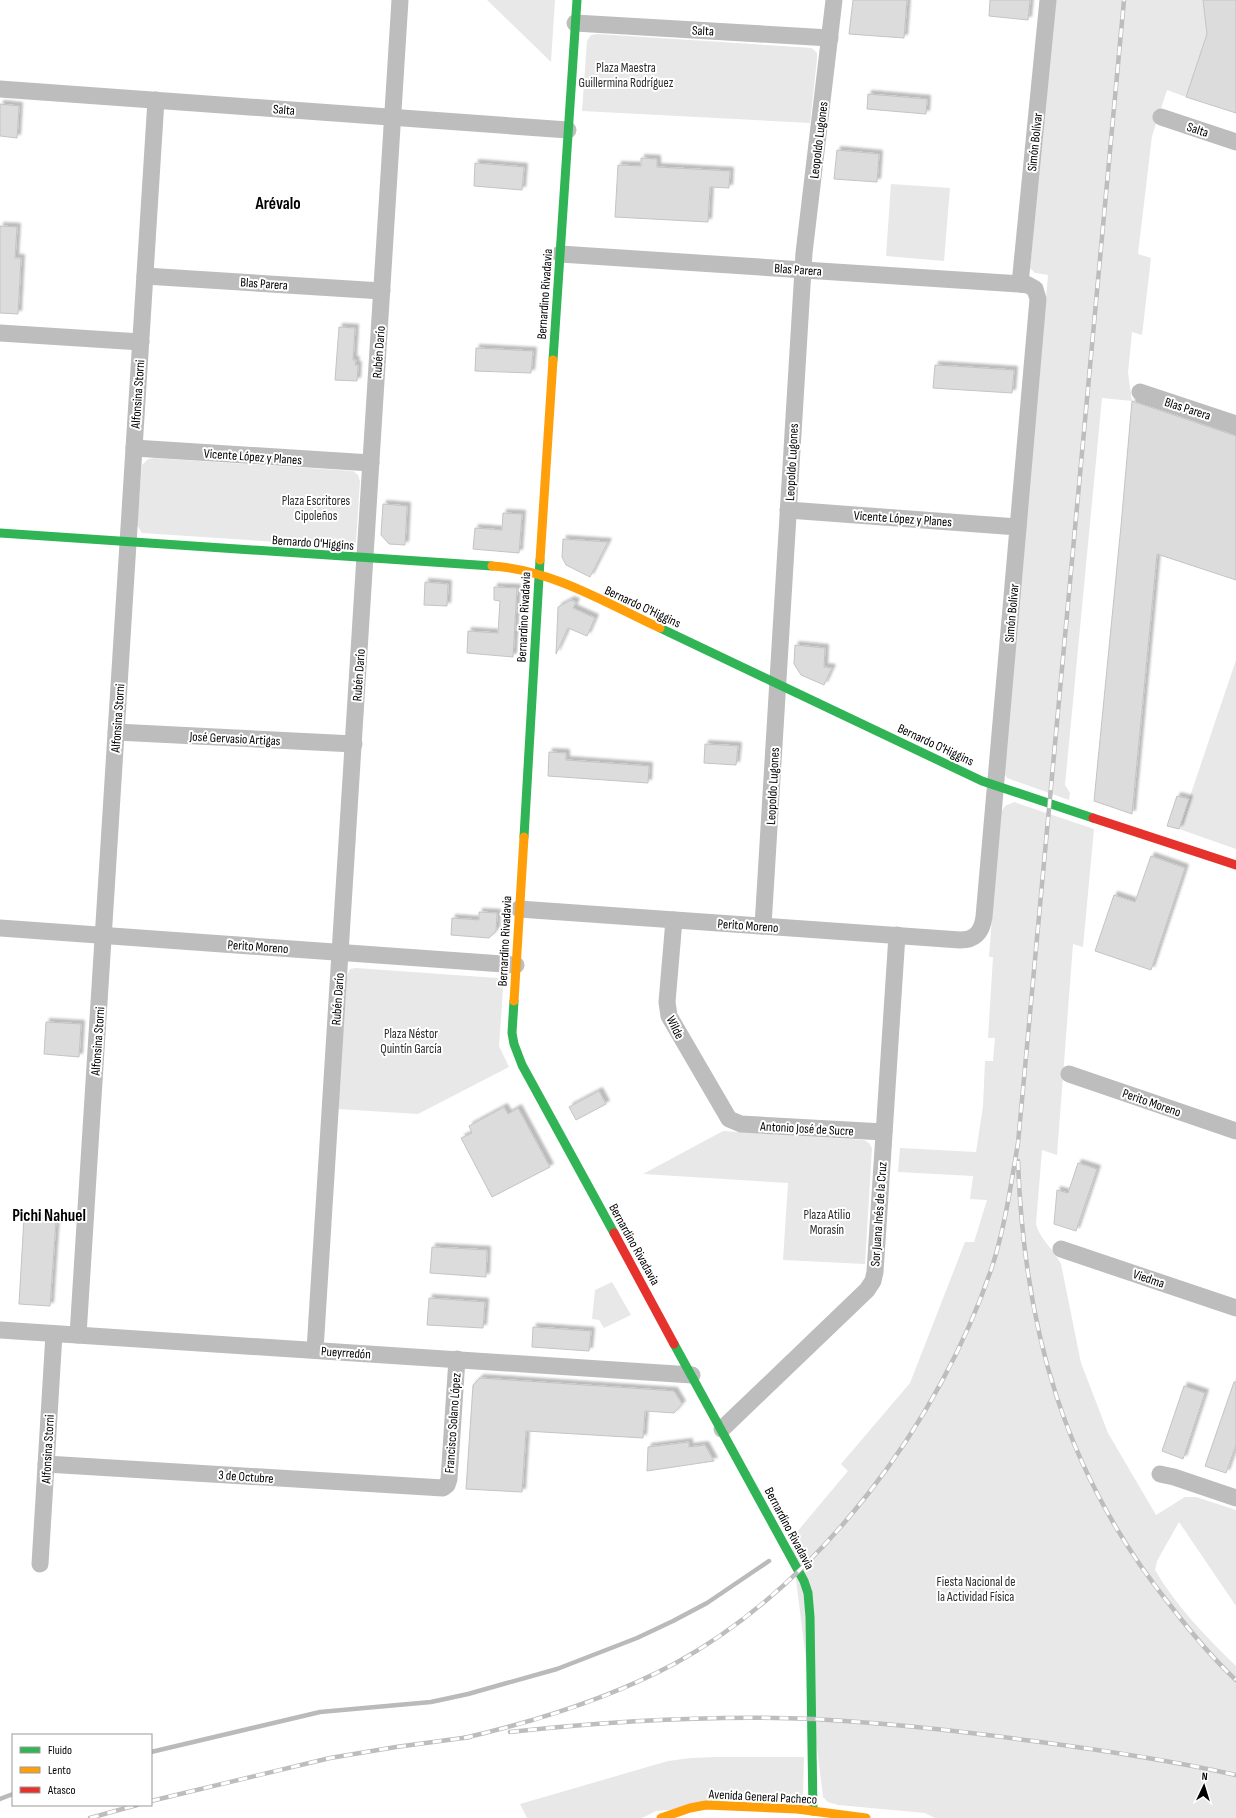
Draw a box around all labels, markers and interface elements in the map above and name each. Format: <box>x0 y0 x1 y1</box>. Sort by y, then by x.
street label: Salta <box>692 22 714 40</box>
park label: Plaza Maestra Guillermina Rodríguez <box>579 60 674 91</box>
street label: Leopoldo Lugones <box>806 100 832 180</box>
street label: Salta <box>272 101 295 119</box>
street label: Simón Bolívar <box>1024 112 1046 172</box>
street label: Salta <box>1185 119 1211 141</box>
district label: Arévalo <box>254 194 301 214</box>
street label: Bernardino Rivadavia <box>534 248 556 340</box>
street label: Blas Parera <box>774 260 822 280</box>
street label: Blas Parera <box>240 274 288 294</box>
street label: Rubén Darío <box>369 325 389 379</box>
street label: Alfonsina Storni <box>128 359 148 430</box>
street label: Blas Parera <box>1163 394 1213 424</box>
street label: Leopoldo Lugones <box>782 423 802 501</box>
street label: Vicente López y Planes <box>203 446 303 468</box>
park label: Plaza Escritores Cipoleños <box>282 493 351 524</box>
street label: Vicente López y Planes <box>853 508 953 530</box>
street label: Bernardo O'Higgins <box>271 532 355 554</box>
street label: Bernardino Rivadavia <box>514 571 534 663</box>
street label: Bernardo O'Higgins <box>602 582 684 632</box>
street label: Simón Bolívar <box>1001 583 1023 643</box>
street label: Rubén Darío <box>349 648 369 702</box>
street label: Alfonsina Storni <box>108 683 128 754</box>
street label: Bernardo O'Higgins <box>895 720 977 770</box>
street label: José Gervasio Artigas <box>188 729 281 749</box>
street label: Leopoldo Lugones <box>763 747 783 825</box>
street label: Bernardino Rivadavia <box>495 895 515 987</box>
street label: Perito Moreno <box>717 916 779 936</box>
street label: Perito Moreno <box>227 937 289 957</box>
street label: Rubén Darío <box>328 972 348 1026</box>
street label: Alfonsina Storni <box>88 1006 108 1077</box>
street label: Wilde <box>663 1013 688 1042</box>
park label: Plaza Néstor Quintín García <box>380 1026 442 1057</box>
street label: Perito Moreno <box>1120 1085 1183 1120</box>
street label: Antonio José de Sucre <box>759 1119 854 1139</box>
street label: Sor Juana Inés de la Cruz <box>867 1161 891 1267</box>
street label: Bernardino Rivadavia <box>605 1201 663 1288</box>
district label: Pichi Nahuel <box>12 1206 86 1226</box>
park label: Plaza Atilio Morasín <box>803 1207 851 1238</box>
street label: Viedma <box>1131 1266 1167 1292</box>
street label: Pueyrredón <box>320 1343 371 1363</box>
street label: Francisco Solano López <box>442 1372 465 1474</box>
street label: Alfonsina Storni <box>38 1414 58 1485</box>
street label: 3 de Octubre <box>218 1467 274 1487</box>
street label: Bernardino Rivadavia <box>761 1485 817 1572</box>
park label: Fiesta Nacional de la Actividad Física <box>937 1574 1015 1605</box>
legend <box>12 1734 152 1806</box>
text: Fluido <box>48 1743 72 1758</box>
text: Lento <box>48 1763 71 1778</box>
north arrow <box>1184 1766 1224 1806</box>
text: N <box>1201 1770 1208 1783</box>
text: Atasco <box>47 1783 75 1798</box>
street label: Avenida General Pacheco <box>707 1786 818 1808</box>

